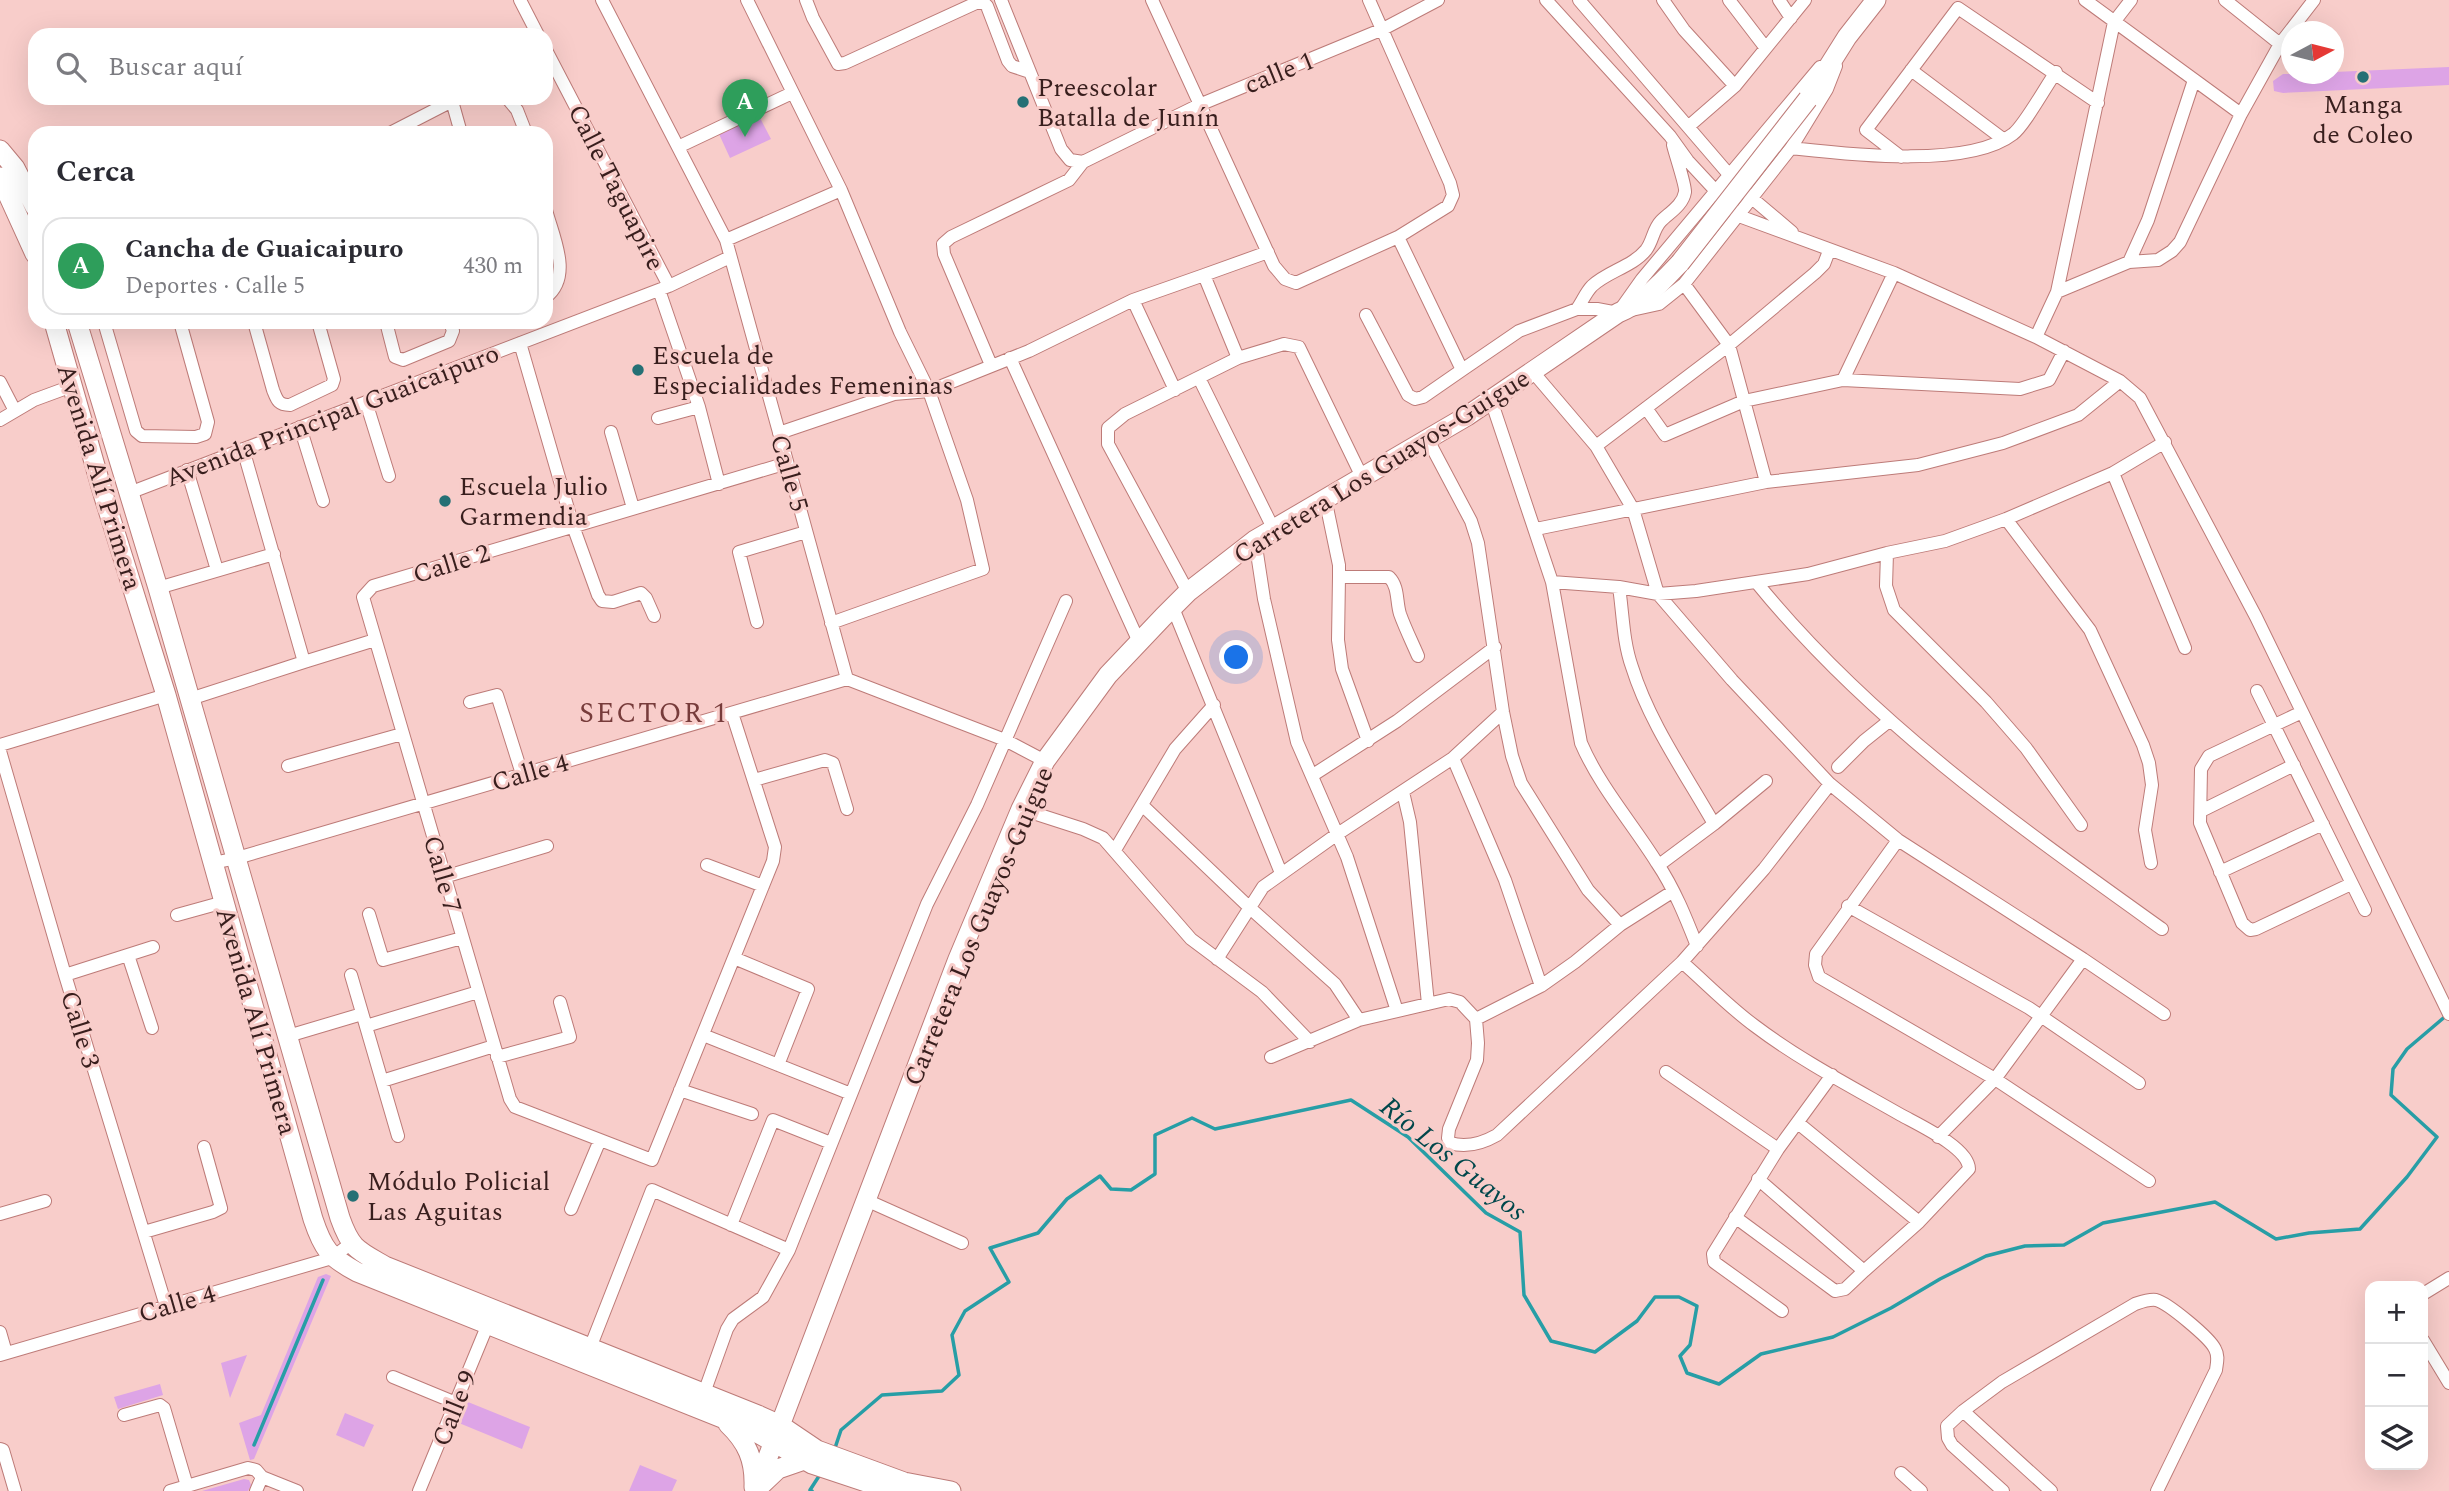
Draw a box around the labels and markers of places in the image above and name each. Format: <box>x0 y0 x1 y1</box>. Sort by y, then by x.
place label: Preescolar Batalla de Junín <box>1037 68 1219 138</box>
marker: Manga de Coleo <box>2355 69 2371 85</box>
pin: A <box>722 79 768 137</box>
place label: Manga de Coleo <box>2313 85 2413 155</box>
marker: Preescolar Batalla de Junín <box>1015 94 1031 110</box>
place label: Escuela de Especialidades Femeninas <box>652 336 954 406</box>
marker: Escuela de Especialidades Femeninas <box>630 362 646 378</box>
place label: Escuela Julio Garmendia <box>459 467 608 537</box>
marker: Escuela Julio Garmendia <box>437 493 453 509</box>
place label: Módulo Policial Las Aguitas <box>367 1162 550 1232</box>
marker: Módulo Policial Las Aguitas <box>345 1188 361 1204</box>

